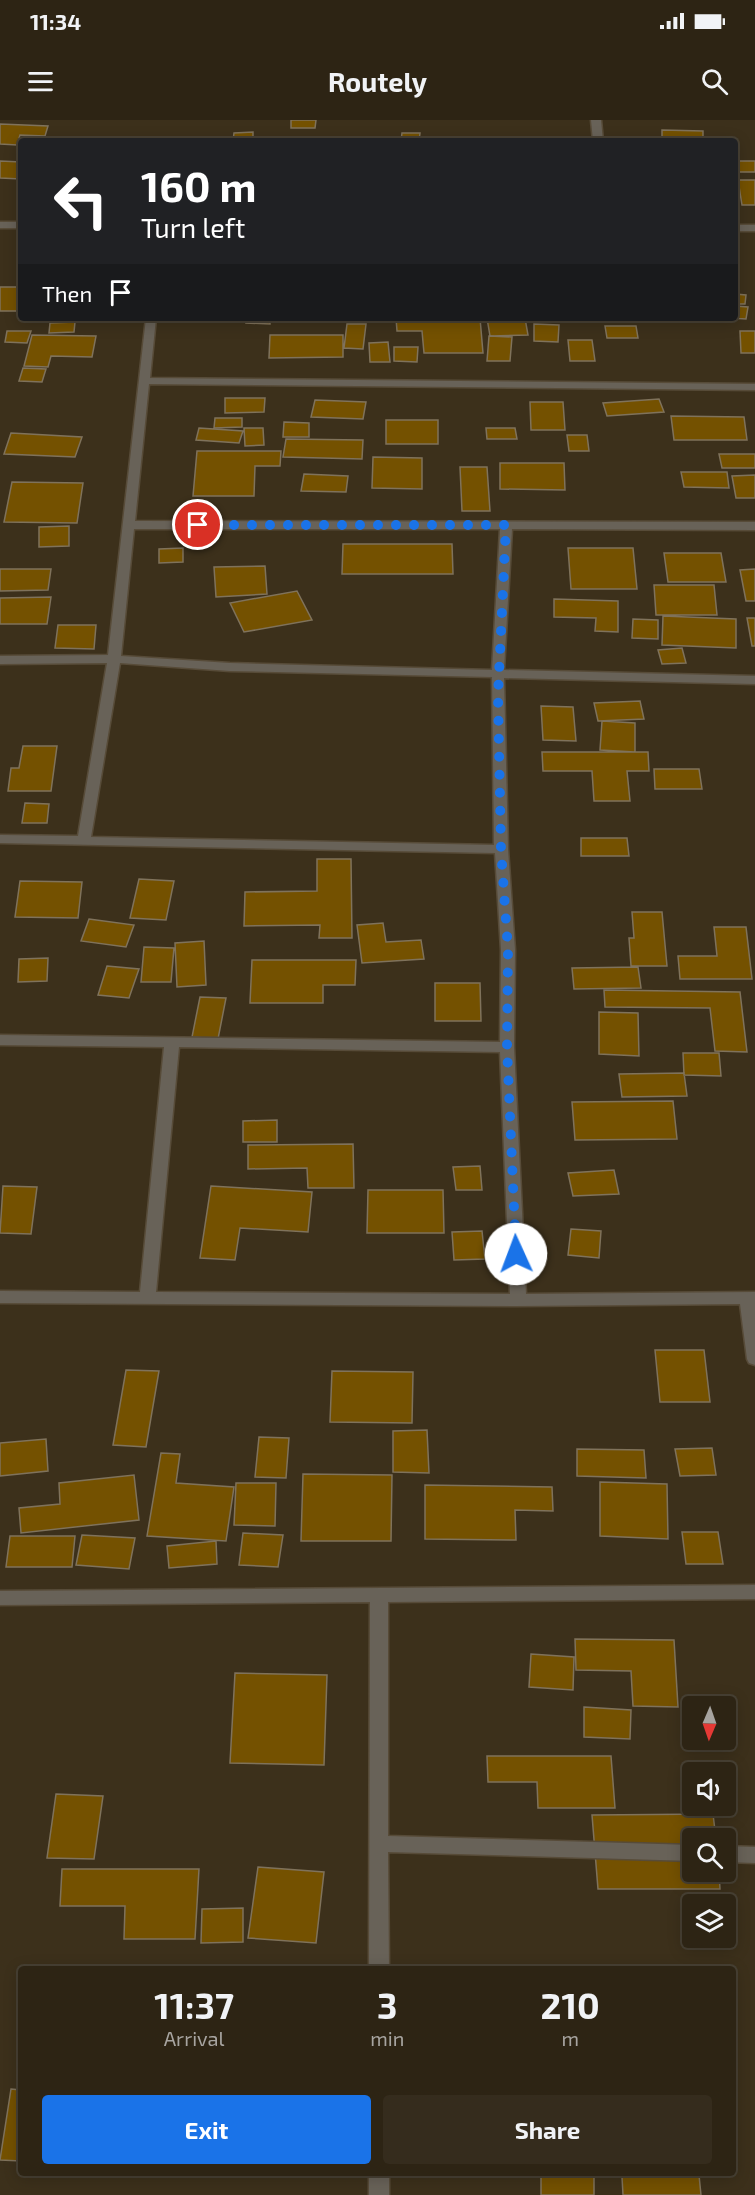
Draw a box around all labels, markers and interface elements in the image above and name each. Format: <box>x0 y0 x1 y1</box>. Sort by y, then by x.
text: 11:34 <box>30 8 81 34</box>
icon: menu <box>24 65 57 98</box>
text: Routely <box>328 65 427 97</box>
icon: search <box>698 65 731 98</box>
text: 160 m <box>141 160 257 210</box>
icon: left <box>42 162 120 240</box>
text: Turn left <box>141 211 245 243</box>
icon: arrive <box>104 276 137 309</box>
text: Then <box>42 280 92 306</box>
pin <box>172 499 223 550</box>
icon: arrive <box>181 508 214 541</box>
position arrow <box>484 1222 548 1286</box>
north arrow <box>682 1696 736 1750</box>
map controls <box>682 1696 736 1948</box>
button: sound <box>682 1762 736 1816</box>
button: search <box>682 1828 736 1882</box>
button: layers <box>682 1894 736 1948</box>
text: 11:37 <box>154 1983 234 2026</box>
text: 3 <box>377 1983 397 2026</box>
text: 210 <box>541 1983 600 2026</box>
text: Arrival <box>164 2026 225 2050</box>
text: min <box>370 2026 404 2050</box>
text: m <box>561 2026 579 2050</box>
button: Exit <box>42 2095 371 2164</box>
button: Share <box>383 2095 712 2164</box>

